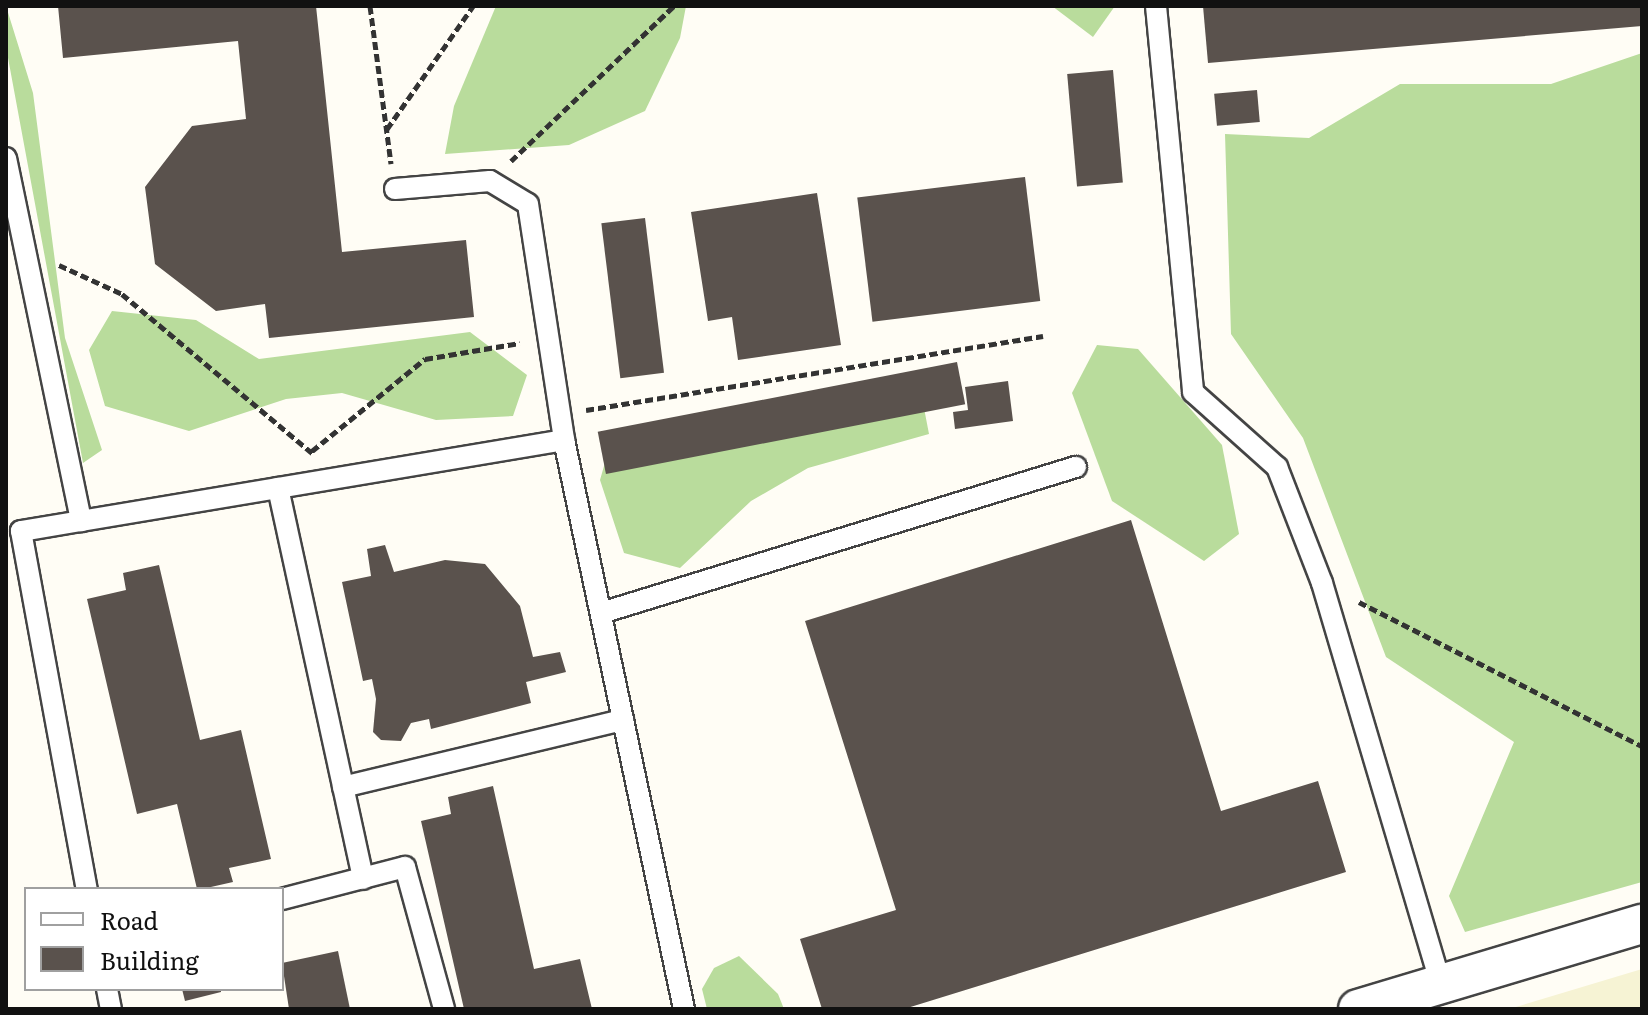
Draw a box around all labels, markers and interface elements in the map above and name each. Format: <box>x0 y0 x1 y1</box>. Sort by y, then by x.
legend <box>24 887 284 991</box>
text: Road <box>100 902 158 937</box>
text: Building <box>100 942 199 977</box>

